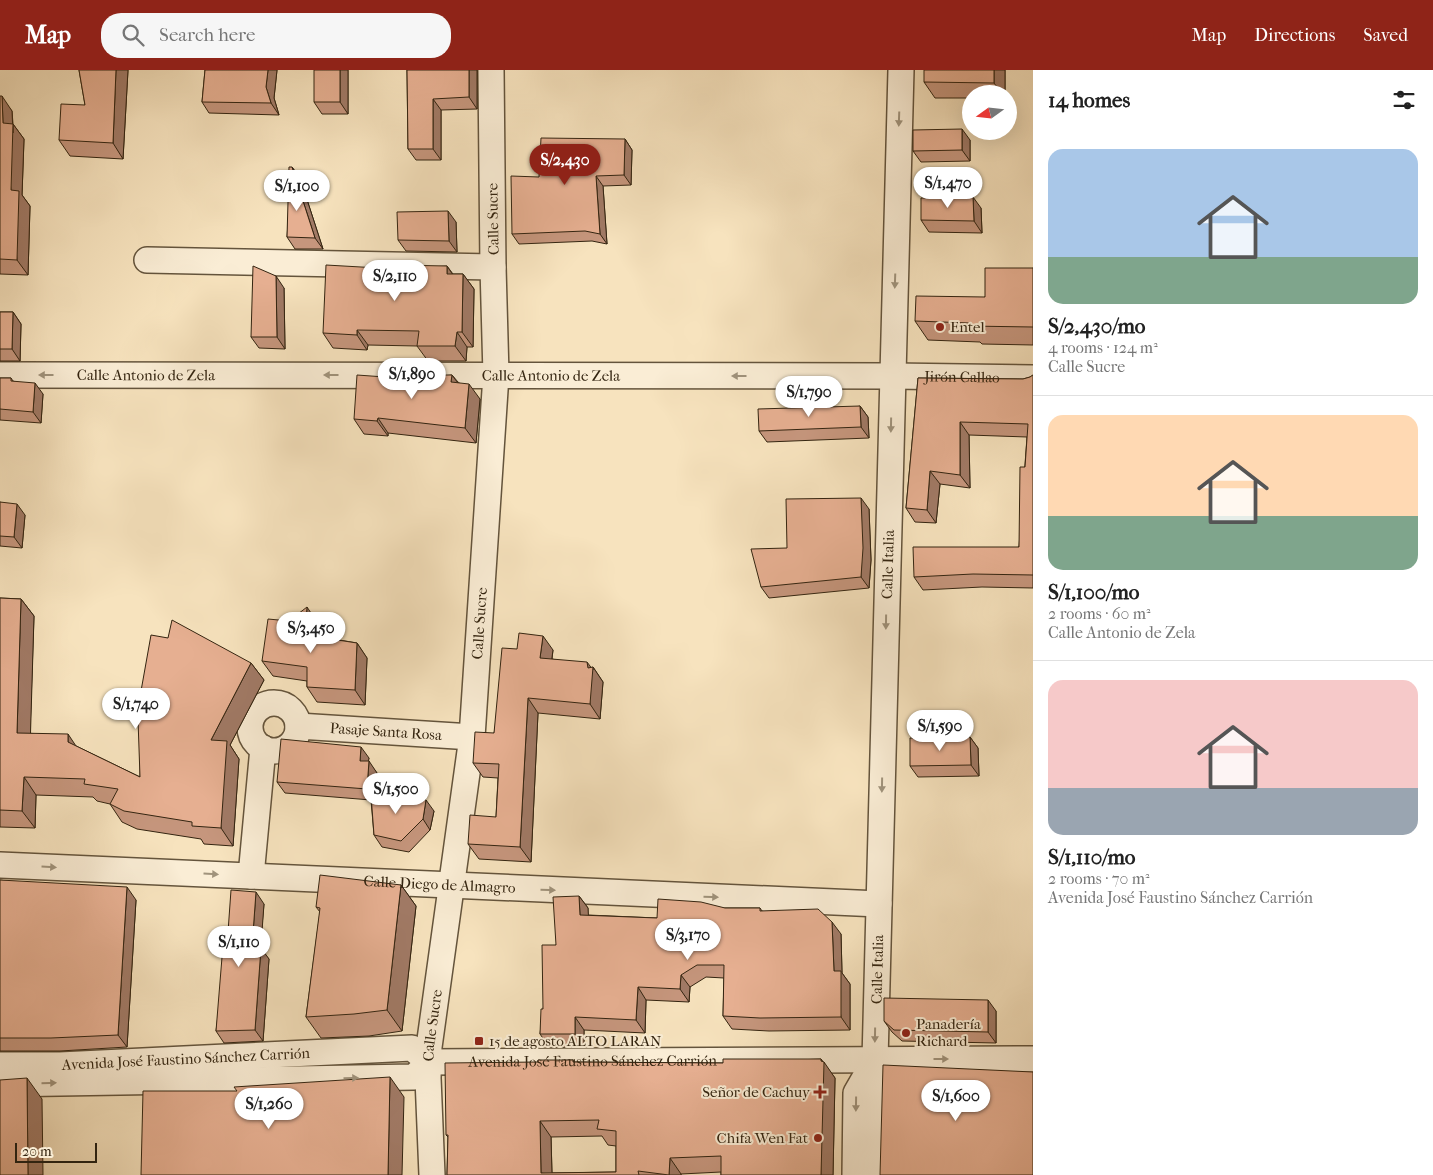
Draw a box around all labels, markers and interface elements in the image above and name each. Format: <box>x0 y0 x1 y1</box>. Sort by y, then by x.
search box <box>101 13 451 58</box>
text: Map <box>25 21 71 49</box>
icon: search <box>119 21 147 49</box>
text: Search here <box>159 24 255 46</box>
text: Map <box>1192 25 1226 46</box>
text: Directions <box>1254 25 1335 46</box>
text: Saved <box>1363 25 1408 46</box>
north arrow <box>962 85 1018 140</box>
map controls <box>962 85 1017 140</box>
icon: filters <box>1390 86 1418 114</box>
text: 14 homes <box>1048 88 1130 112</box>
one-way arrow <box>895 111 903 127</box>
pin: S/2,430 <box>519 144 611 186</box>
text: S/2,430 <box>541 150 589 169</box>
pin: S/1,470 <box>902 166 994 209</box>
pin: S/1,100 <box>251 170 343 212</box>
text: S/1,470 <box>924 173 972 192</box>
text: S/1,100 <box>275 176 319 195</box>
street label: Calle Sucre <box>483 182 503 255</box>
icon: home <box>1188 182 1278 272</box>
pin: S/2,110 <box>349 260 441 302</box>
text: S/2,110 <box>373 266 417 285</box>
one-way arrow <box>891 273 899 289</box>
text: S/2,430/mo <box>1048 314 1145 338</box>
place label: Entel <box>950 318 985 336</box>
marker: Entel <box>934 321 946 333</box>
text: 4 rooms · 124 m² <box>1048 338 1158 357</box>
text: Calle Sucre <box>1048 357 1125 376</box>
pin: S/1,890 <box>366 358 458 400</box>
text: S/1,890 <box>389 364 435 383</box>
street label: Calle Antonio de Zela <box>77 366 216 384</box>
street label: Calle Antonio de Zela <box>482 367 621 385</box>
street label: Jirón Callao <box>923 367 1000 387</box>
one-way arrow <box>38 371 54 379</box>
one-way arrow <box>323 371 339 379</box>
one-way arrow <box>731 372 747 380</box>
pin: S/1,790 <box>763 376 855 418</box>
text: S/1,790 <box>786 382 832 401</box>
one-way arrow <box>887 417 895 433</box>
icon: home <box>1188 447 1278 537</box>
street label: Calle Italia <box>878 528 898 599</box>
text: S/1,100/mo <box>1048 580 1140 604</box>
street label: Calle Sucre <box>468 586 491 660</box>
text: 2 rooms · 60 m² <box>1048 604 1151 623</box>
pin: S/3,450 <box>265 612 357 654</box>
one-way arrow <box>882 614 890 630</box>
text: S/3,450 <box>287 618 335 637</box>
text: Calle Antonio de Zela <box>1048 623 1196 642</box>
pin: S/1,740 <box>90 688 182 730</box>
text: S/1,740 <box>113 694 159 713</box>
pin: S/1,590 <box>894 710 986 752</box>
icon: home <box>1188 712 1278 802</box>
text: S/1,590 <box>918 716 962 735</box>
street label: Pasaje Santa Rosa <box>329 719 444 744</box>
pin: S/1,500 <box>350 772 442 815</box>
one-way arrow <box>878 777 886 793</box>
text: S/1,500 <box>373 779 419 798</box>
text: S/1,110/mo <box>1048 845 1135 869</box>
one-way arrow <box>41 863 57 871</box>
text: 2 rooms · 70 m² <box>1048 869 1150 888</box>
one-way arrow <box>203 870 219 878</box>
street label: Calle Diego de Almagro <box>363 872 516 897</box>
one-way arrow <box>540 886 556 894</box>
text: Avenida José Faustino Sánchez Carrión <box>1048 888 1313 907</box>
one-way arrow <box>703 893 719 901</box>
pin: S/3,170 <box>642 918 734 961</box>
text: S/3,170 <box>666 925 710 944</box>
pin: S/1,110 <box>193 926 285 968</box>
text: S/1,110 <box>218 932 260 951</box>
street label: Calle Italia <box>867 933 887 1004</box>
street label: Calle Sucre <box>420 988 446 1062</box>
place label: Panadería Richard <box>916 1015 982 1050</box>
one-way arrow <box>871 1027 879 1043</box>
marker: Panadería Richard <box>900 1027 912 1039</box>
place label: 15 de agosto ALTO LARAN <box>489 1032 662 1050</box>
marker: 15 de agosto ALTO LARAN <box>473 1035 485 1047</box>
street label: Avenida José Faustino Sánchez Carrión <box>60 1044 311 1074</box>
street label: Avenida José Faustino Sánchez Carrión <box>467 1052 717 1071</box>
one-way arrow <box>933 1055 949 1063</box>
one-way arrow <box>343 1074 359 1082</box>
one-way arrow <box>41 1078 57 1086</box>
pin: S/1,600 <box>910 1080 1002 1122</box>
place label: Señor de Cachuy <box>702 1083 811 1101</box>
marker: Señor de Cachuy <box>814 1086 826 1098</box>
text: S/1,600 <box>932 1086 980 1105</box>
pin: S/1,260 <box>223 1088 315 1130</box>
text: S/1,260 <box>246 1094 292 1113</box>
one-way arrow <box>852 1096 860 1112</box>
place label: Chifa Wen Fat <box>717 1129 809 1147</box>
marker: Chifa Wen Fat <box>812 1132 824 1144</box>
scale bar <box>15 1140 98 1163</box>
text: 20 m <box>22 1143 52 1160</box>

